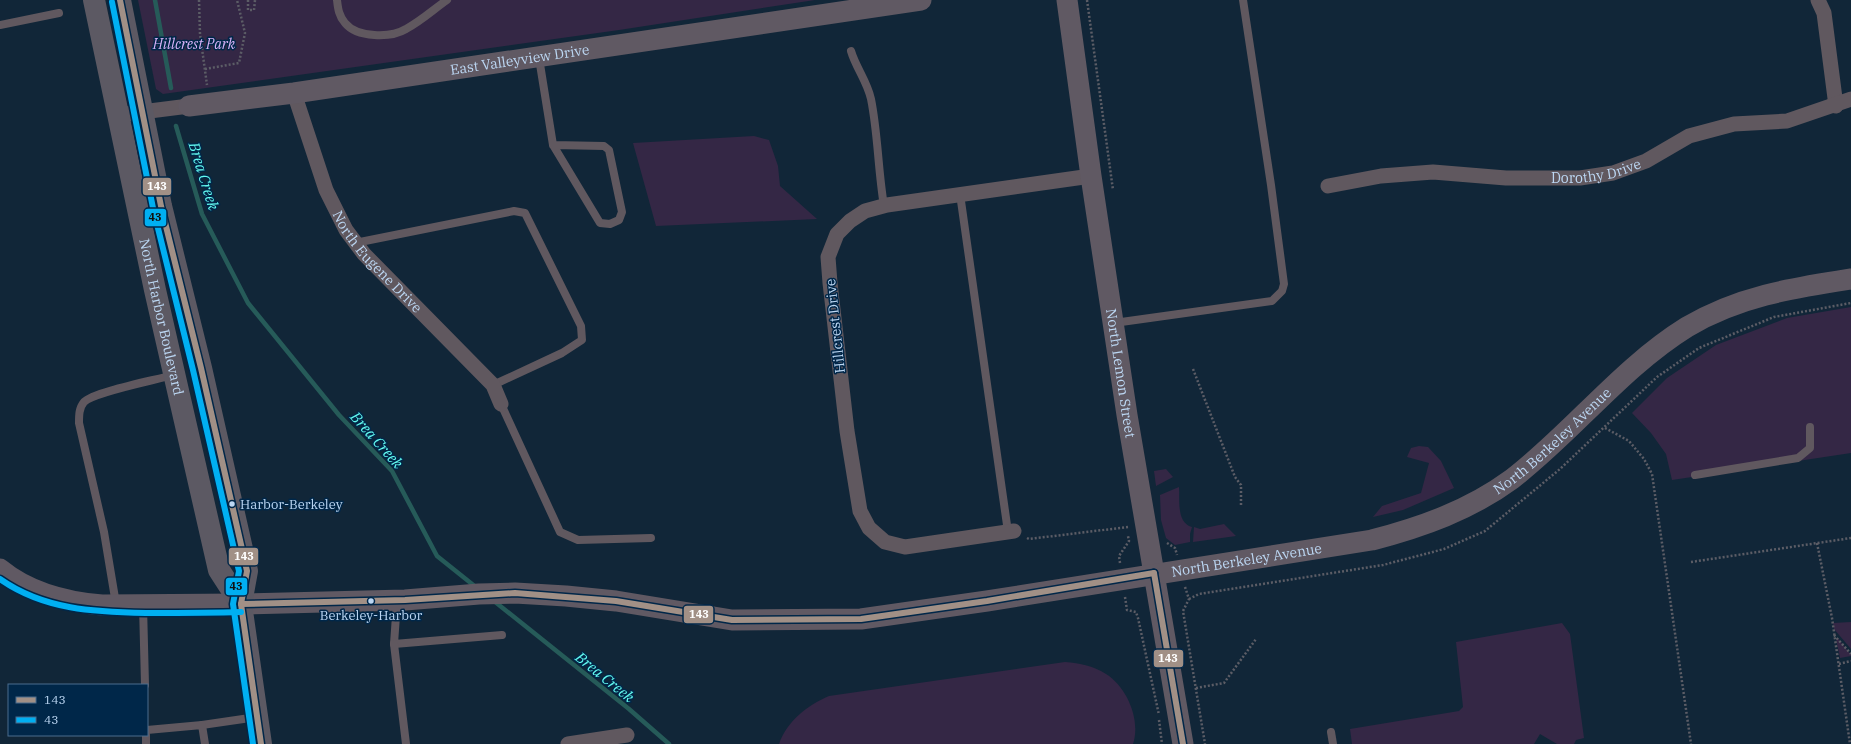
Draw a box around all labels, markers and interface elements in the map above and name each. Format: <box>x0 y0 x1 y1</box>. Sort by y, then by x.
park label: Hillcrest Park <box>152 35 236 53</box>
street label: East Valleyview Drive <box>449 40 590 79</box>
water label: Brea Creek <box>184 139 223 212</box>
street label: Dorothy Drive <box>1551 155 1643 187</box>
line badge: 143 <box>142 177 172 196</box>
text: 143 <box>147 179 167 193</box>
street label: North Eugene Drive <box>329 207 426 317</box>
line badge: 43 <box>144 208 167 227</box>
text: 43 <box>148 210 162 224</box>
street label: North Harbor Boulevard <box>135 237 188 398</box>
street label: Hillcrest Drive <box>821 278 849 374</box>
street label: North Lemon Street <box>1102 307 1140 439</box>
street label: North Berkeley Avenue <box>1490 384 1615 498</box>
water label: Brea Creek <box>346 407 408 472</box>
place label: Harbor-Berkeley <box>240 496 343 513</box>
marker: Harbor-Berkeley <box>227 499 237 509</box>
street label: North Berkeley Avenue <box>1170 539 1323 581</box>
line badge: 143 <box>228 547 259 566</box>
text: 143 <box>234 549 254 563</box>
line badge: 43 <box>225 577 248 596</box>
text: 43 <box>229 579 243 593</box>
marker: Berkeley-Harbor <box>366 596 376 606</box>
line badge: 143 <box>683 605 714 624</box>
place label: Berkeley-Harbor <box>320 607 423 624</box>
text: 143 <box>689 607 709 621</box>
water label: Brea Creek <box>571 647 638 706</box>
line badge: 143 <box>1153 649 1184 668</box>
text: 143 <box>1158 651 1178 665</box>
legend <box>8 684 148 736</box>
text: 143 <box>44 692 66 707</box>
text: 43 <box>44 712 58 727</box>

